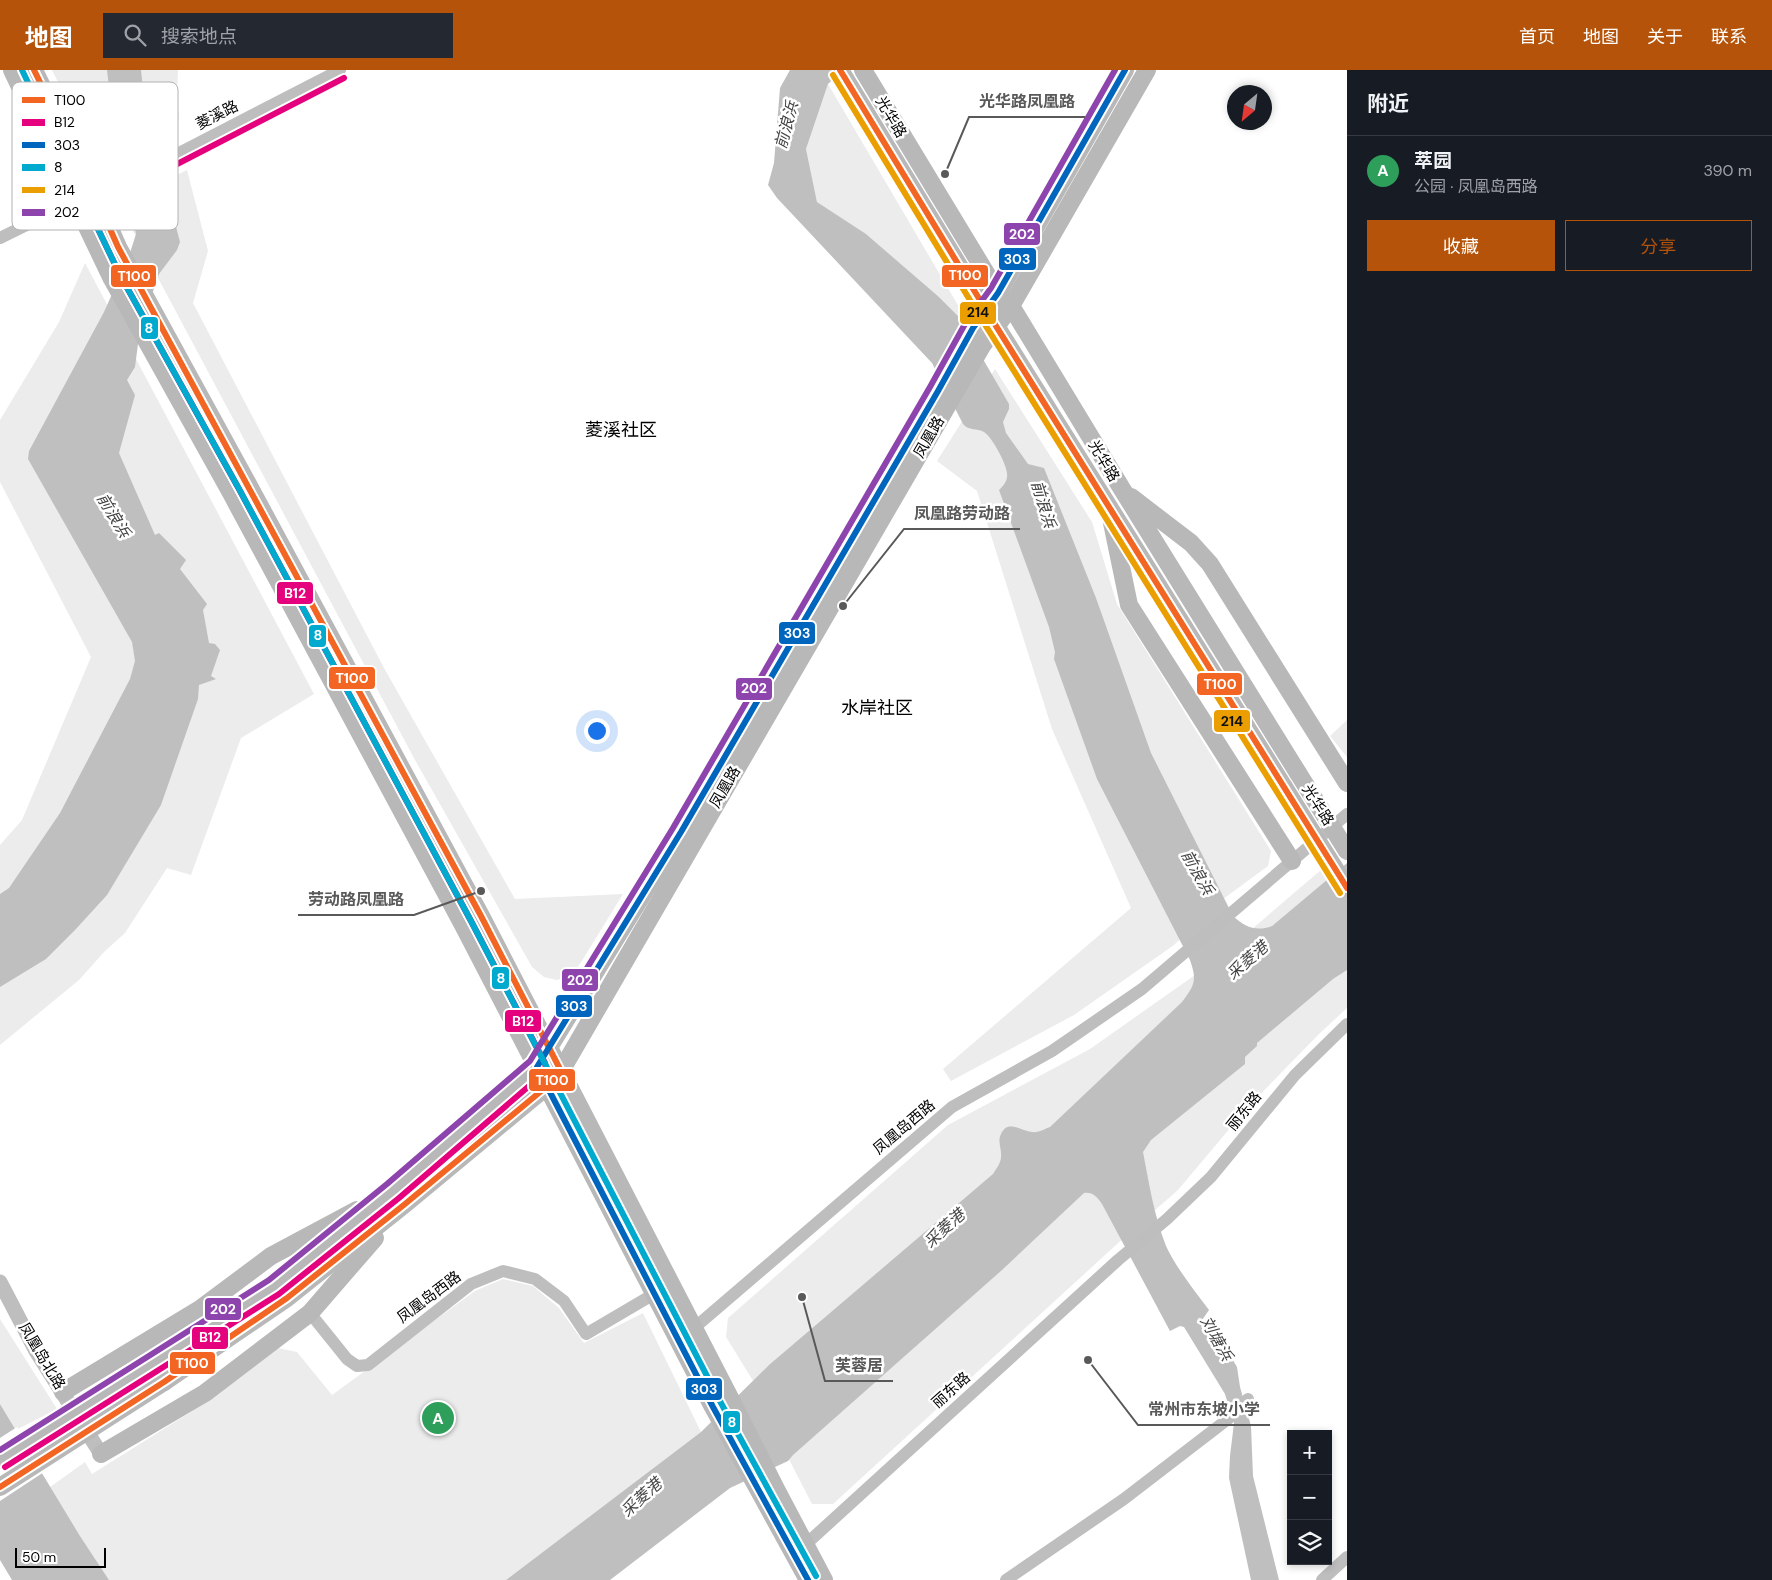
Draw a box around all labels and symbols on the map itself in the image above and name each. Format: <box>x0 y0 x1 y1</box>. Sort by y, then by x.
legend <box>12 82 178 230</box>
north arrow <box>1227 85 1272 130</box>
callout: 光华路凤凰路 <box>969 86 1085 117</box>
text: T100 <box>54 91 85 109</box>
text: 光华路凤凰路 <box>979 91 1075 112</box>
street label: 光华路 <box>871 93 911 141</box>
street label: 菱溪路 <box>192 96 242 134</box>
water label: 前浪浜 <box>770 97 803 151</box>
text: B12 <box>54 113 75 131</box>
text: 303 <box>54 136 80 154</box>
text: 8 <box>54 158 63 176</box>
text: 214 <box>54 181 75 199</box>
text: 202 <box>54 203 79 221</box>
line badge: 202 <box>1003 222 1041 246</box>
text: 202 <box>1009 225 1035 243</box>
line badge: 303 <box>998 247 1037 271</box>
text: 303 <box>1004 250 1030 268</box>
line badge: T100 <box>110 264 157 288</box>
line badge: T100 <box>941 264 989 288</box>
text: T100 <box>948 266 982 284</box>
text: T100 <box>117 267 151 285</box>
line badge: 214 <box>959 301 997 325</box>
text: 214 <box>967 303 989 321</box>
line badge: 8 <box>140 316 159 340</box>
text: 8 <box>145 319 154 337</box>
street label: 凤凰路 <box>909 413 949 461</box>
district label: 菱溪社区 <box>585 418 657 442</box>
street label: 光华路 <box>1084 437 1124 485</box>
water label: 前浪浜 <box>1026 478 1061 532</box>
water label: 前浪浜 <box>92 489 136 543</box>
callout: 凤凰路劳动路 <box>904 498 1020 529</box>
text: 凤凰路劳动路 <box>914 503 1010 524</box>
line badge: B12 <box>276 581 314 605</box>
text: B12 <box>284 584 306 602</box>
line badge: 303 <box>778 621 816 645</box>
line badge: 8 <box>308 624 327 648</box>
text: 303 <box>784 624 810 642</box>
text: 8 <box>314 626 323 644</box>
line badge: T100 <box>328 666 376 690</box>
text: T100 <box>335 669 369 687</box>
line badge: T100 <box>1196 672 1243 696</box>
text: T100 <box>1203 675 1237 693</box>
line badge: 202 <box>735 677 773 701</box>
text: 202 <box>741 679 767 697</box>
district label: 水岸社区 <box>841 696 913 720</box>
line badge: 214 <box>1213 709 1251 733</box>
text: 214 <box>1221 712 1243 730</box>
your location <box>584 718 610 744</box>
street label: 凤凰路 <box>705 763 745 811</box>
street label: 光华路 <box>1298 781 1338 829</box>
water label: 前浪浜 <box>1177 846 1219 900</box>
callout: 劳动路凤凰路 <box>298 884 414 915</box>
text: 劳动路凤凰路 <box>308 889 404 910</box>
water label: 采菱港 <box>1222 935 1274 984</box>
line badge: 8 <box>491 966 510 990</box>
line badge: 202 <box>561 968 599 992</box>
text: 8 <box>497 969 506 987</box>
text: 202 <box>567 971 593 989</box>
line badge: 303 <box>555 994 593 1018</box>
text: 303 <box>561 997 587 1015</box>
line badge: B12 <box>504 1009 542 1033</box>
text: B12 <box>512 1012 534 1030</box>
line badge: T100 <box>528 1068 576 1092</box>
text: T100 <box>535 1071 569 1089</box>
street label: 丽东路 <box>1222 1087 1266 1135</box>
street label: 凤凰岛西路 <box>869 1095 939 1159</box>
water label: 采菱港 <box>919 1203 971 1252</box>
street label: 凤凰岛西路 <box>393 1266 465 1328</box>
line badge: 202 <box>204 1297 242 1321</box>
text: 202 <box>210 1300 236 1318</box>
water label: 刘塘浜 <box>1196 1312 1238 1366</box>
street label: 凤凰岛北路 <box>14 1319 70 1393</box>
line badge: B12 <box>191 1326 229 1350</box>
text: B12 <box>199 1328 221 1346</box>
callout: 芙蓉居 <box>825 1350 893 1381</box>
line badge: T100 <box>169 1351 216 1375</box>
text: T100 <box>175 1354 209 1372</box>
text: 芙蓉居 <box>835 1355 883 1376</box>
street label: 丽东路 <box>928 1368 974 1412</box>
line badge: 303 <box>685 1377 723 1401</box>
text: 303 <box>691 1380 717 1398</box>
callout: 常州市东坡小学 <box>1138 1394 1270 1425</box>
pin: A <box>422 1399 454 1437</box>
text: 常州市东坡小学 <box>1148 1399 1260 1420</box>
line badge: 8 <box>722 1410 741 1434</box>
text: 8 <box>728 1413 737 1431</box>
water label: 采菱港 <box>616 1472 668 1521</box>
scale bar <box>15 1545 106 1568</box>

